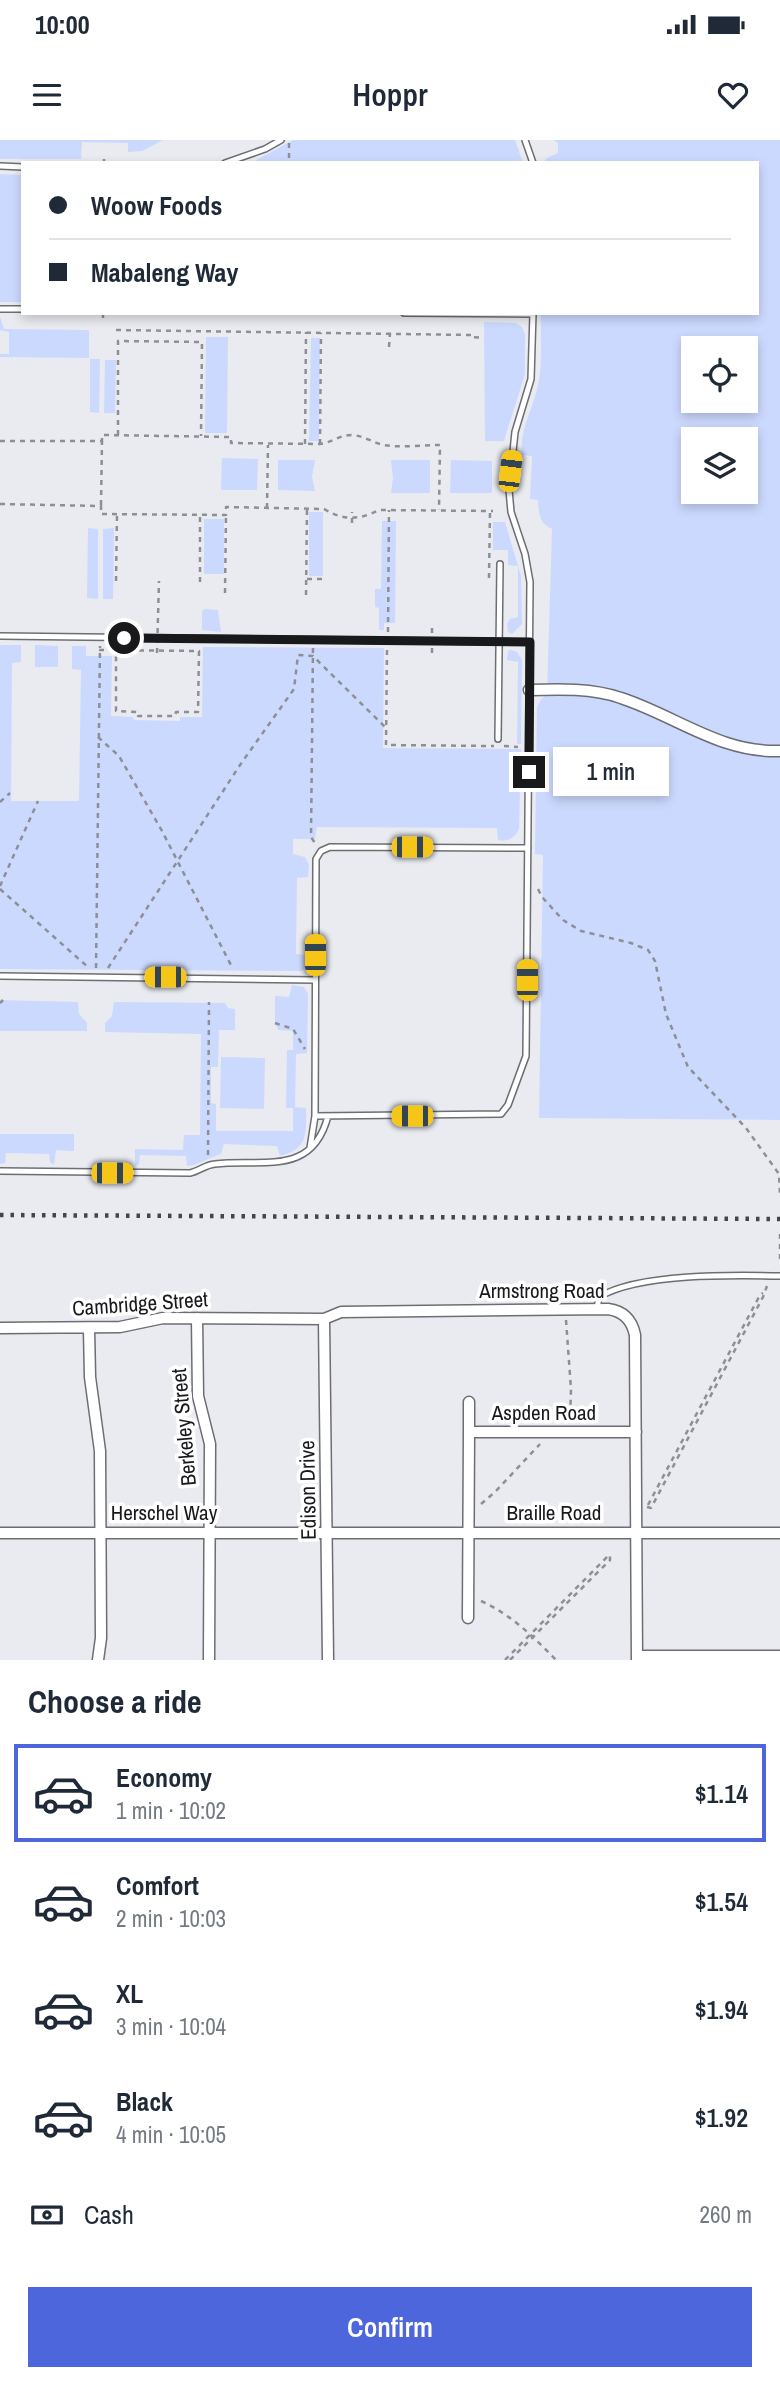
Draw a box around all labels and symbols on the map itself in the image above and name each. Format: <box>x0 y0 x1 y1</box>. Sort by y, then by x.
car <box>498 449 523 493</box>
route start <box>108 622 140 654</box>
callout: 1 min <box>554 748 669 796</box>
route end <box>513 756 545 788</box>
car <box>392 837 434 858</box>
car <box>305 934 326 976</box>
car <box>517 959 538 1001</box>
car <box>145 967 187 988</box>
car <box>392 1106 434 1127</box>
car <box>92 1163 134 1184</box>
street label: Armstrong Road <box>478 1276 605 1305</box>
street label: Cambridge Street <box>71 1284 209 1323</box>
street label: Berkeley Street <box>164 1367 203 1487</box>
street label: Aspden Road <box>491 1398 596 1427</box>
street label: Edison Drive <box>292 1440 323 1540</box>
street label: Herschel Way <box>111 1498 218 1527</box>
street label: Braille Road <box>507 1498 601 1527</box>

